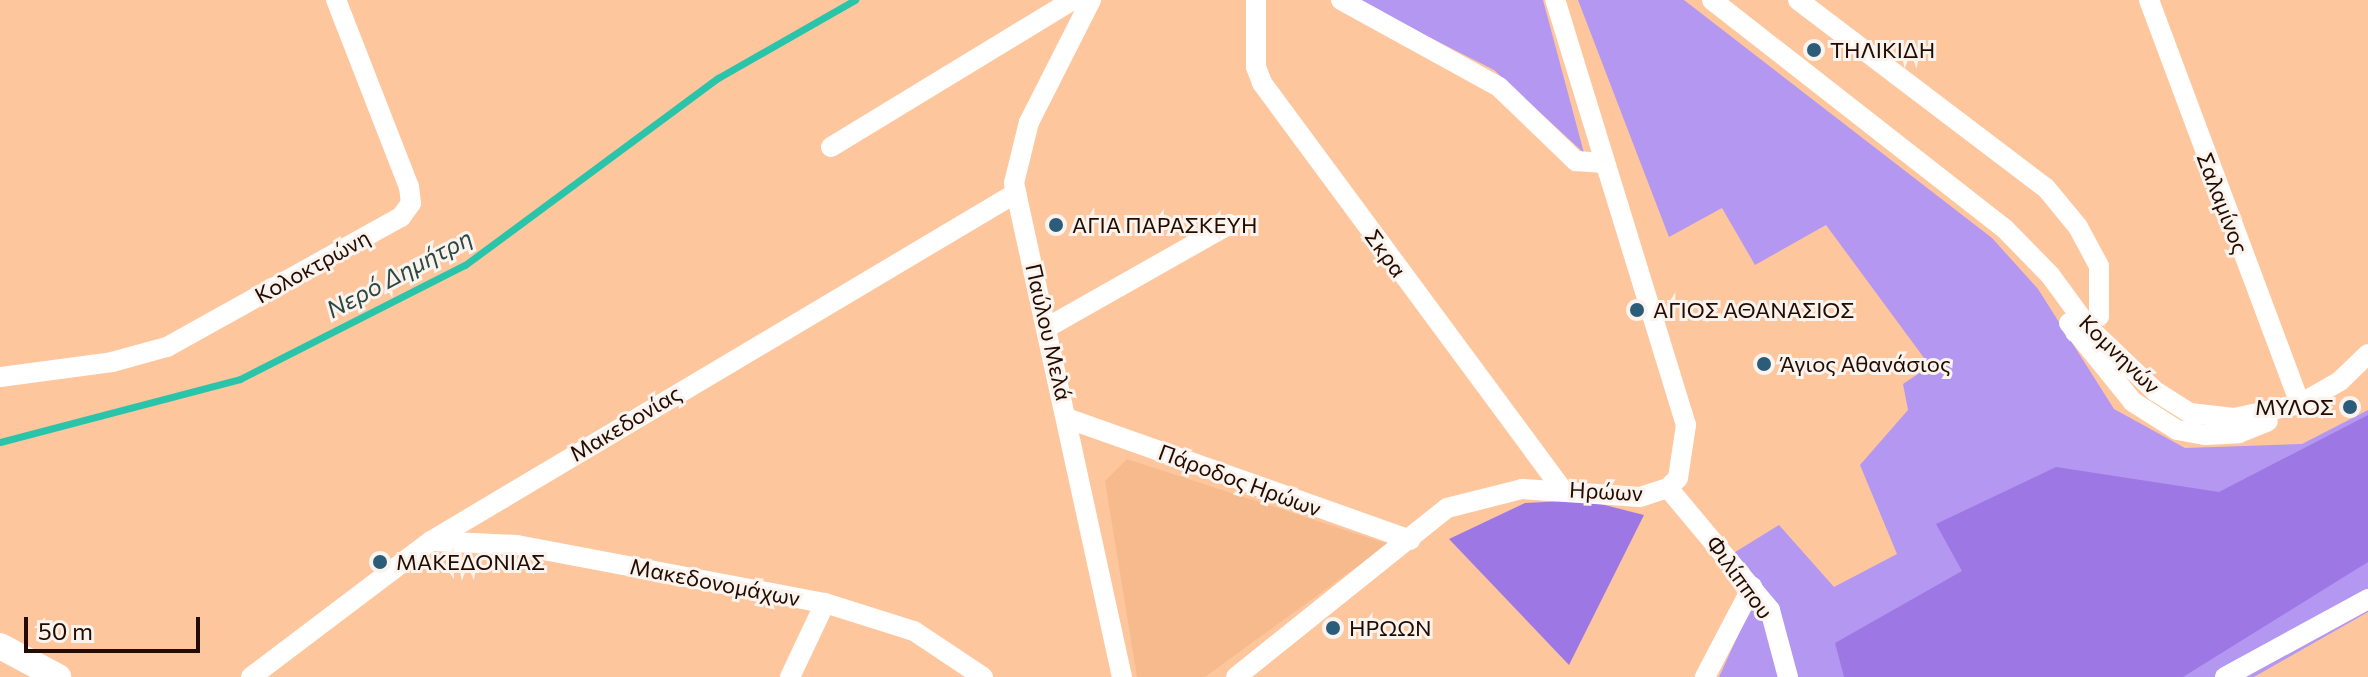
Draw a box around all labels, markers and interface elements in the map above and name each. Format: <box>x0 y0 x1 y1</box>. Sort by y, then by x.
place label: ΤΗΛΙΚΙΔΗ <box>1830 37 1935 63</box>
marker: ΤΗΛΙΚΙΔΗ <box>1805 41 1823 59</box>
street label: Σαλαμίνος <box>2192 149 2254 257</box>
place label: ΑΓΙΑ ΠΑΡΑΣΚΕΥΗ <box>1072 212 1257 238</box>
marker: ΑΓΙΑ ΠΑΡΑΣΚΕΥΗ <box>1047 216 1065 234</box>
water label: Νερό Δημήτρη <box>321 223 477 323</box>
street label: Κολοκτρώνη <box>250 224 374 308</box>
street label: Σκρα <box>1360 224 1412 282</box>
street label: Παύλου Μελά <box>1020 261 1078 403</box>
place label: ΑΓΙΟΣ ΑΘΑΝΑΣΙΟΣ <box>1653 297 1854 323</box>
marker: ΑΓΙΟΣ ΑΘΑΝΑΣΙΟΣ <box>1628 301 1646 319</box>
street label: Κομνηνών <box>2074 309 2166 399</box>
place label: Άγιος Αθανάσιος <box>1780 351 1951 377</box>
marker: Άγιος Αθανάσιος <box>1755 355 1773 373</box>
street label: Μακεδονίας <box>565 379 685 467</box>
place label: ΜΥΛΟΣ <box>2255 394 2334 420</box>
marker: ΜΥΛΟΣ <box>2341 398 2359 416</box>
street label: Πάροδος Ηρώων <box>1155 438 1325 522</box>
street label: Ηρώων <box>1568 476 1644 506</box>
street label: Φιλίππου <box>1701 530 1779 624</box>
place label: ΜΑΚΕΔΟΝΙΑΣ <box>396 549 545 575</box>
marker: ΜΑΚΕΔΟΝΙΑΣ <box>371 553 389 571</box>
street label: Μακεδονομάχων <box>628 553 802 611</box>
scale bar <box>28 601 204 651</box>
place label: ΗΡΩΩΝ <box>1349 615 1432 641</box>
text: 50 m <box>38 616 93 645</box>
marker: ΗΡΩΩΝ <box>1324 619 1342 637</box>

